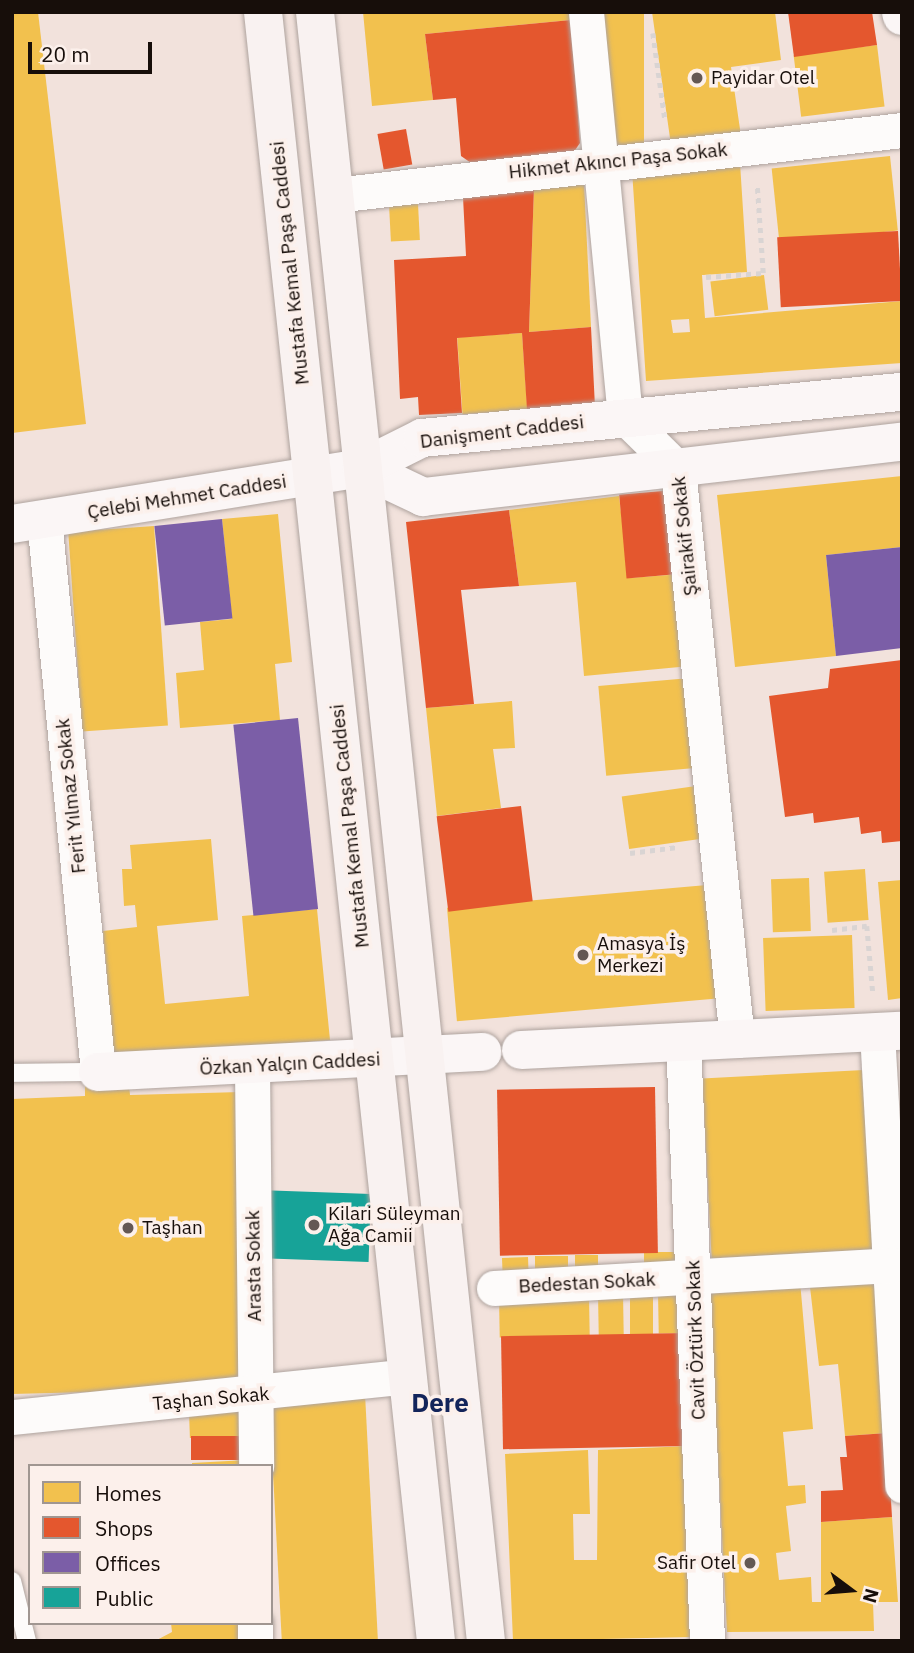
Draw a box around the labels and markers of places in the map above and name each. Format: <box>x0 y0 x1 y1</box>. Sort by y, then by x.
place label: Payidar Otel <box>711 67 815 89</box>
marker: Payidar Otel <box>689 70 705 86</box>
place label: Amasya İş Merkezi <box>597 933 686 977</box>
marker: Amasya İş Merkezi <box>575 947 591 963</box>
place label: Kilari Süleyman Ağa Camii <box>328 1203 461 1247</box>
place label: Taşhan <box>142 1217 203 1239</box>
marker: Kilari Süleyman Ağa Camii <box>306 1217 322 1233</box>
marker: Taşhan <box>120 1220 136 1236</box>
place label: Safir Otel <box>657 1552 736 1574</box>
marker: Safir Otel <box>742 1555 758 1571</box>

